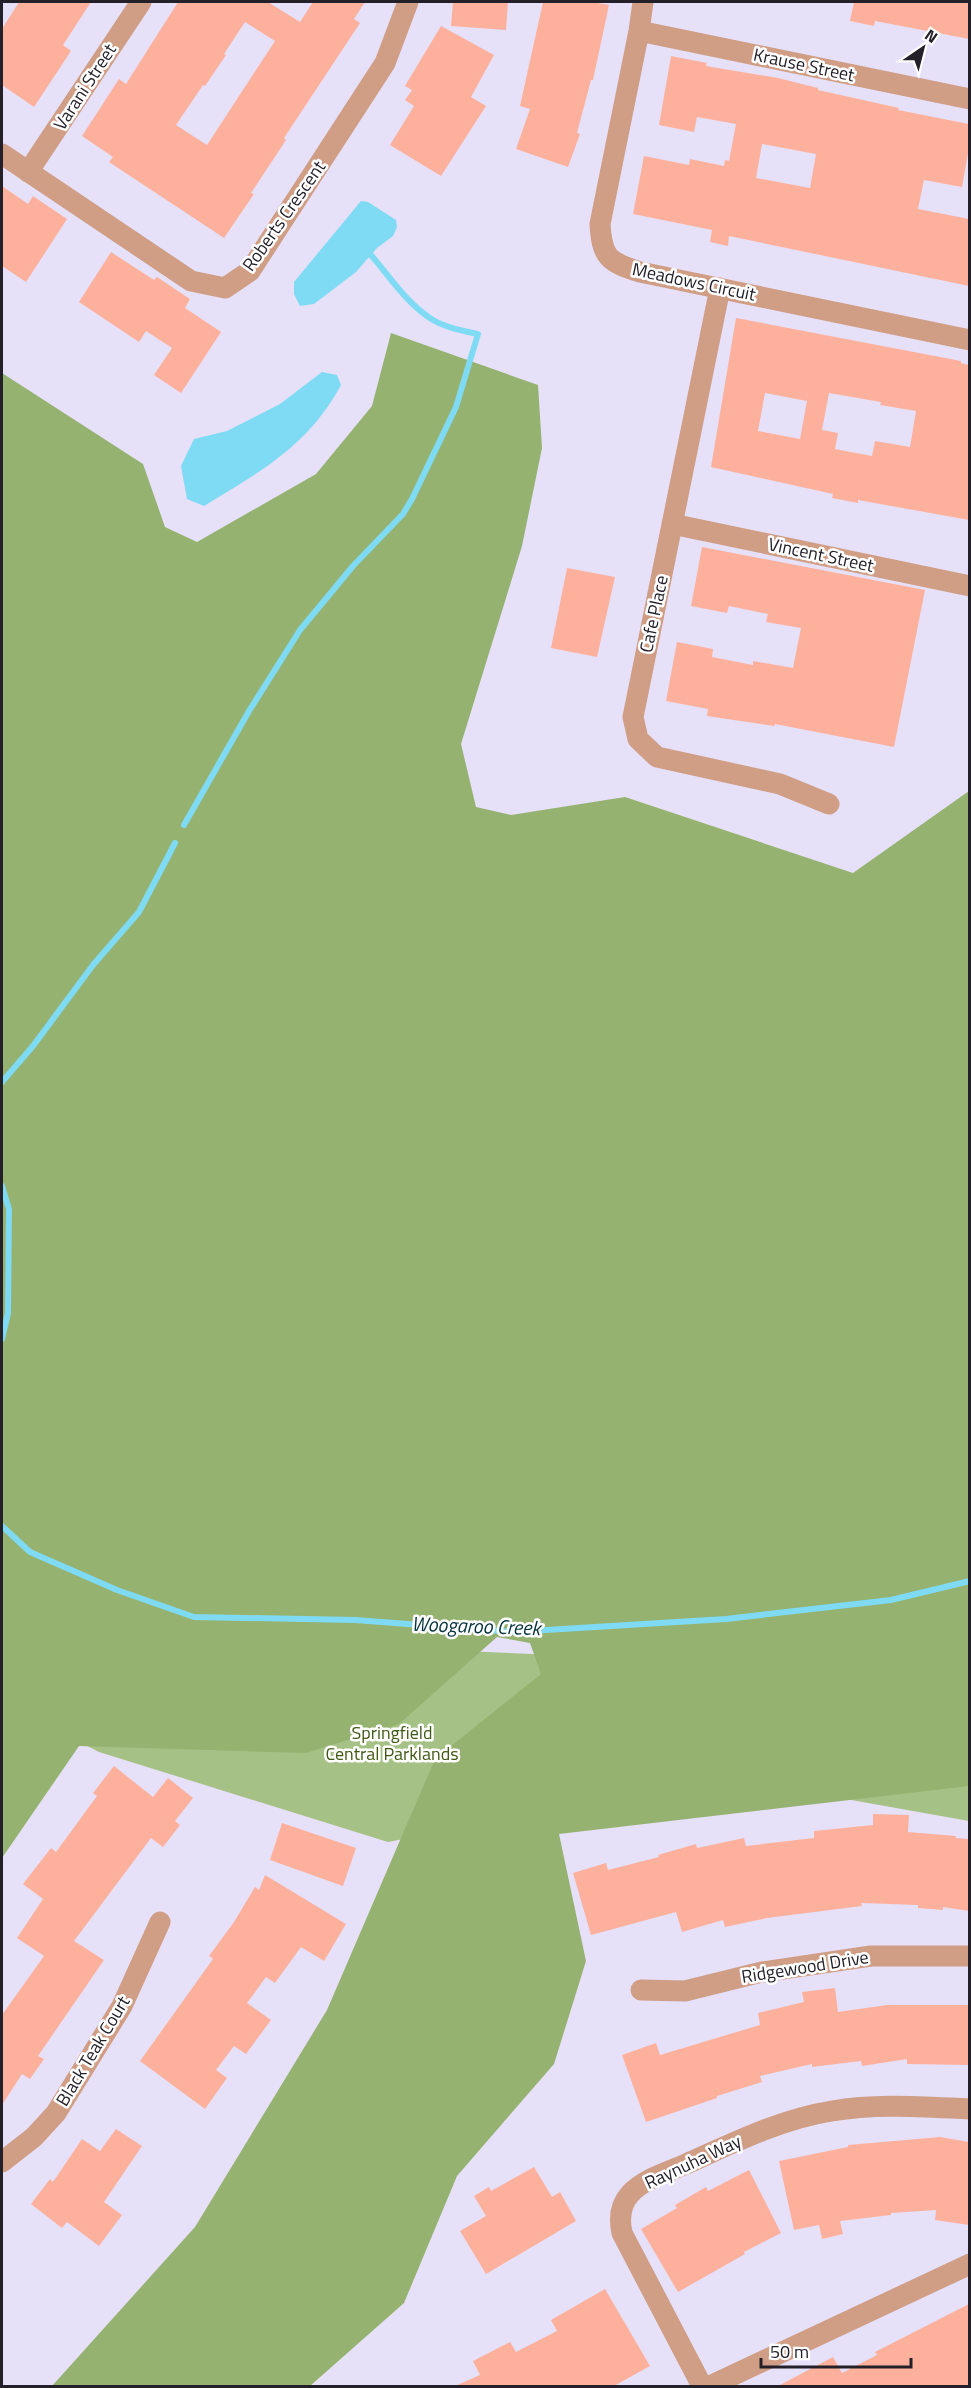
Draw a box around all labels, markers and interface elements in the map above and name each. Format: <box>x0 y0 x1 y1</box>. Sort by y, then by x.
north arrow <box>893 18 953 78</box>
text: N <box>920 23 943 49</box>
street label: Varani Street <box>47 38 123 135</box>
street label: Krause Street <box>751 41 858 89</box>
street label: Roberts Crescent <box>235 154 332 277</box>
street label: Meadows Circuit <box>630 255 759 308</box>
street label: Vincent Street <box>766 530 877 579</box>
street label: Cafe Place <box>632 573 675 655</box>
water label: Woogaroo Creek <box>411 1608 543 1643</box>
park label: Springfield Central Parklands <box>325 1719 459 1767</box>
street label: Ridgewood Drive <box>739 1943 870 1990</box>
street label: Black Teak Court <box>49 1990 137 2111</box>
street label: Raynuha Way <box>640 2127 746 2196</box>
scale bar <box>761 2331 911 2369</box>
text: 50 m <box>770 2338 809 2365</box>

